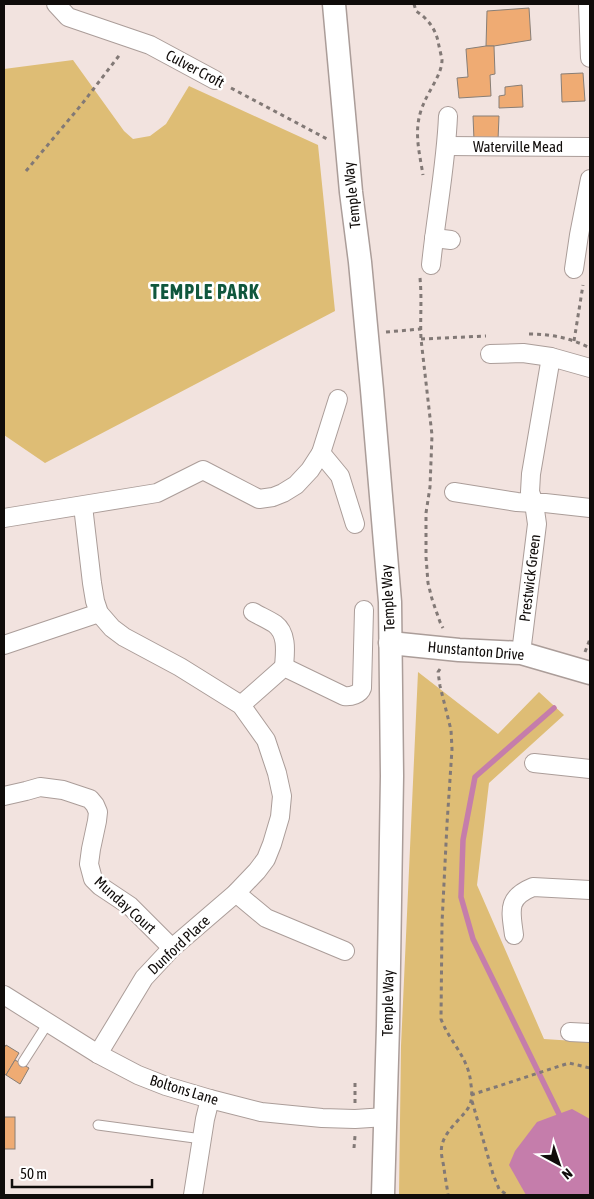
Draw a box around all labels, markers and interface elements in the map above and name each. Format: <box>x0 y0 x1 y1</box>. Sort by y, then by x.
street label: Culver Croft <box>163 46 227 91</box>
street label: Waterville Mead <box>473 138 563 155</box>
street label: Temple Way <box>340 161 363 229</box>
district label: TEMPLE PARK <box>150 280 260 303</box>
street label: Prestwick Green <box>516 533 543 623</box>
street label: Temple Way <box>377 564 398 632</box>
street label: Hunstanton Drive <box>427 638 525 663</box>
street label: Munday Court <box>91 873 159 937</box>
street label: Dunford Place <box>144 912 213 978</box>
street label: Temple Way <box>378 970 397 1036</box>
street label: Boltons Lane <box>148 1071 221 1108</box>
north arrow <box>534 1139 584 1189</box>
scale bar <box>12 1156 152 1188</box>
text: 50 m <box>20 1165 47 1182</box>
text: N <box>559 1165 576 1183</box>

